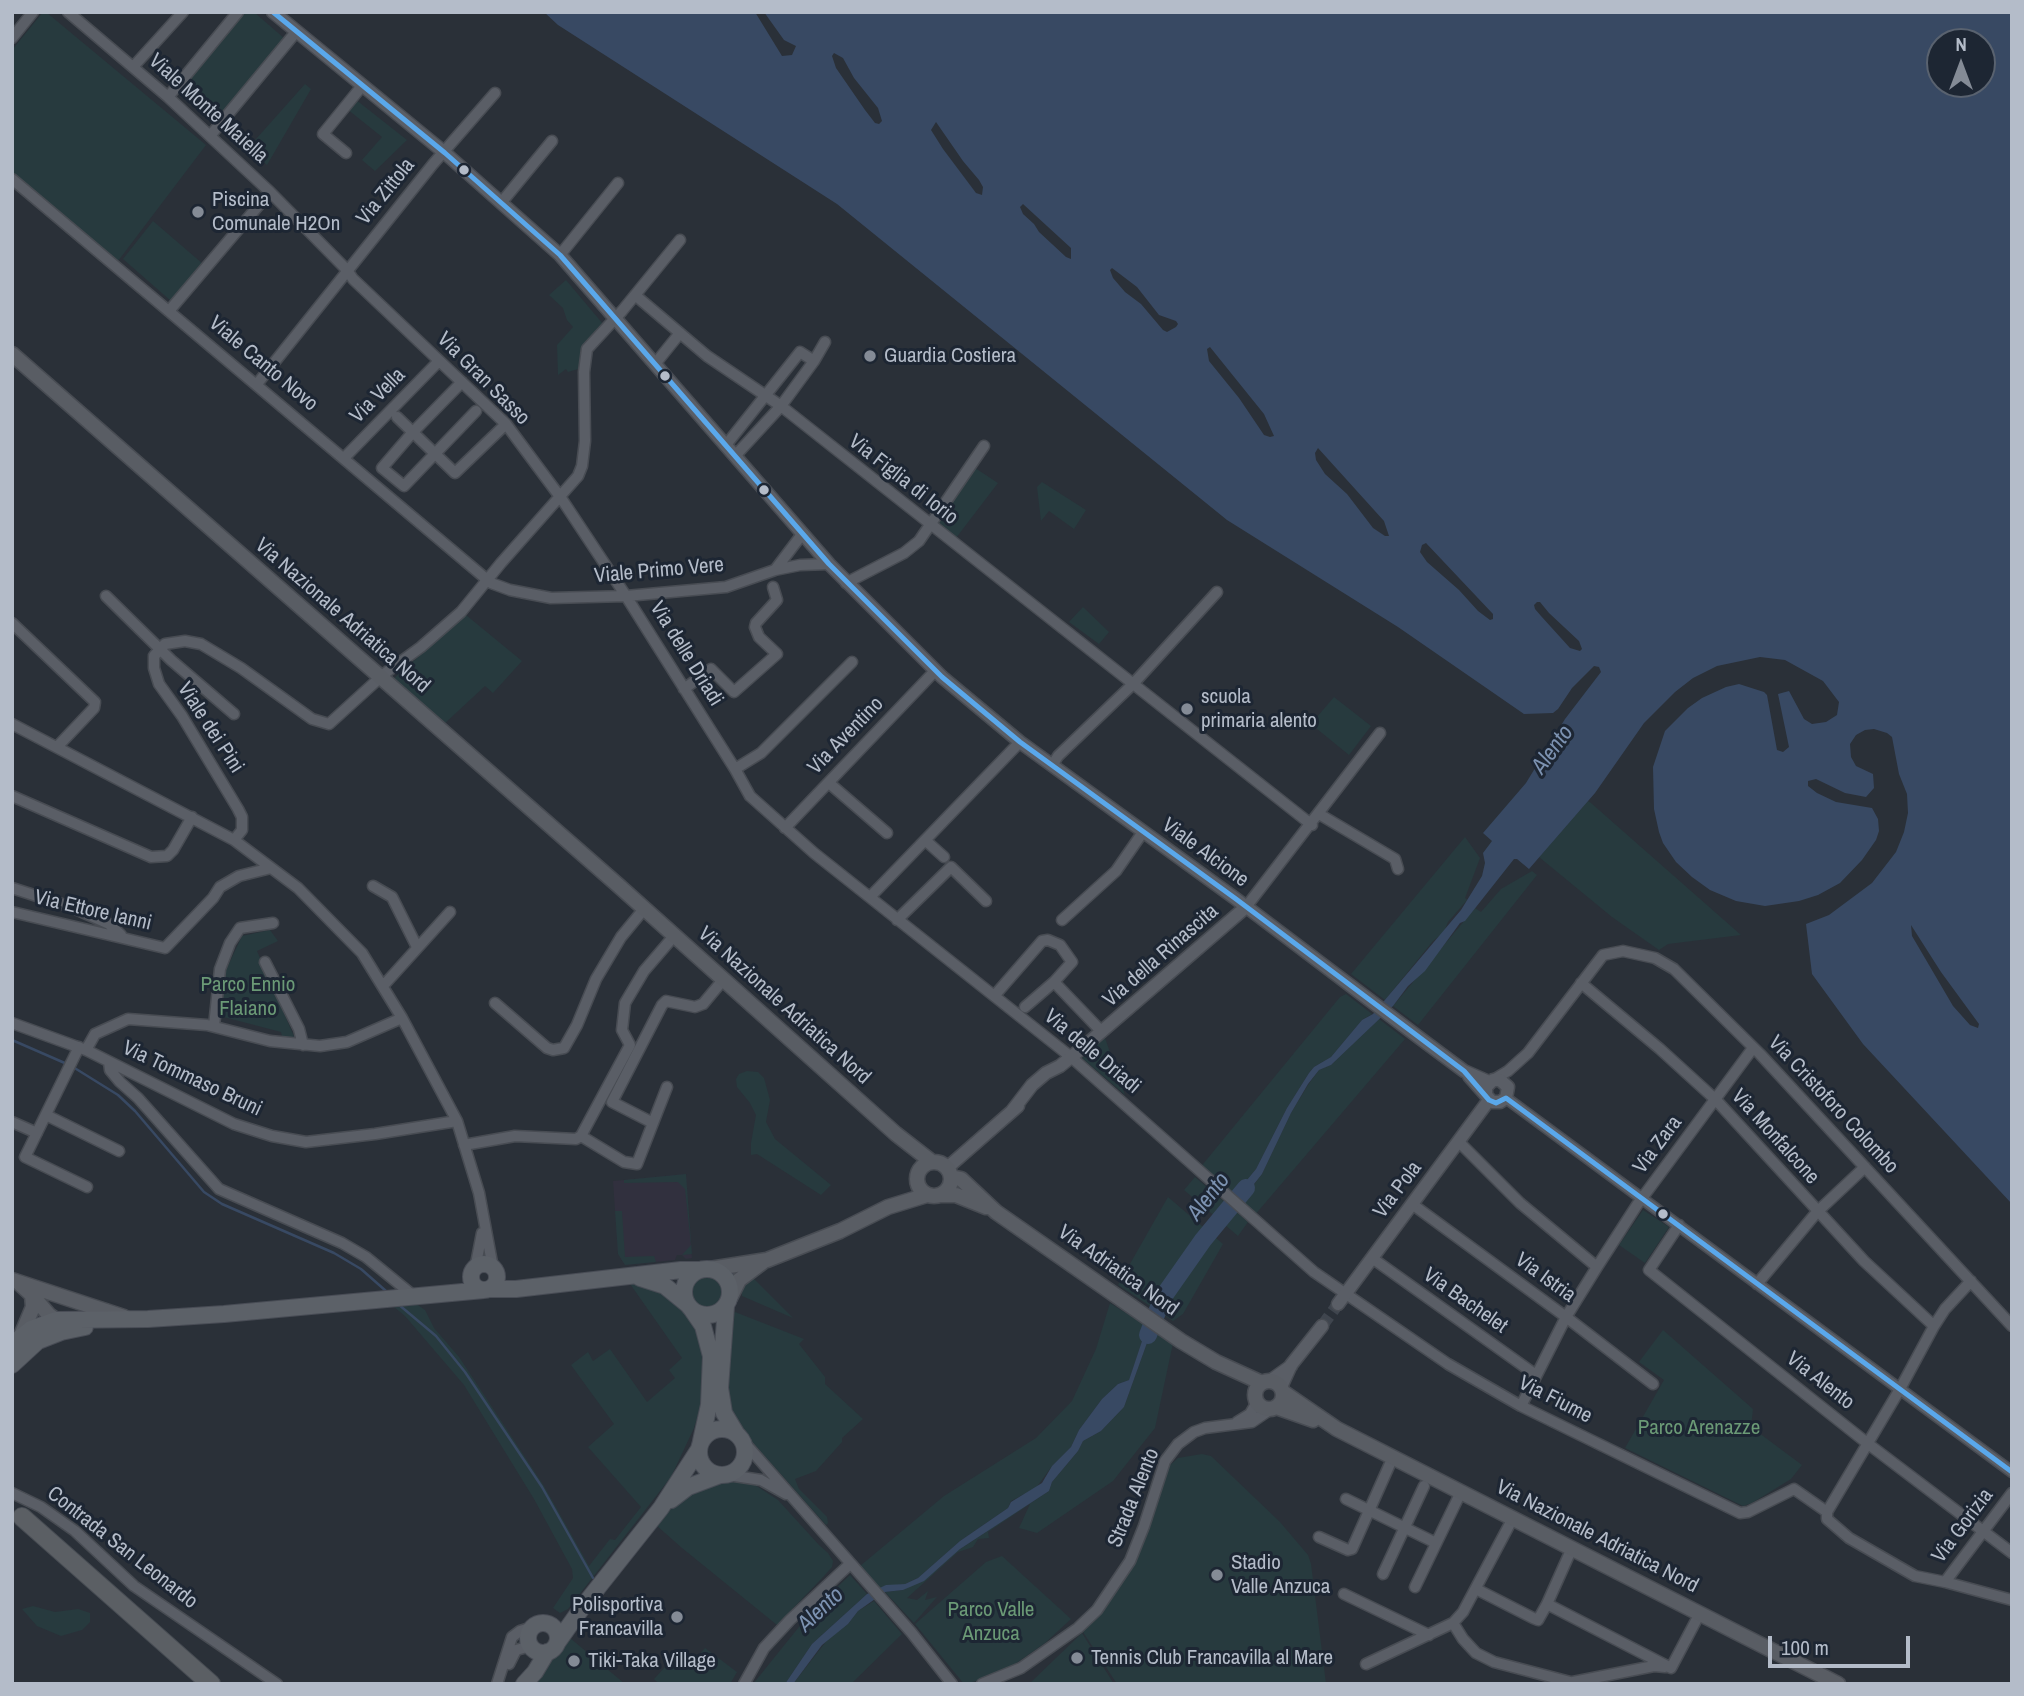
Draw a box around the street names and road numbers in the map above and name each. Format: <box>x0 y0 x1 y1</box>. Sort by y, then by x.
street label: Viale Monte Maiella <box>143 49 273 169</box>
street label: Via Zittola <box>352 154 420 230</box>
street label: Viale Canto Novo <box>203 311 323 417</box>
street label: Via Gran Sasso <box>431 327 535 431</box>
street label: Via Vella <box>345 363 411 429</box>
street label: Via Figlia di Iorio <box>843 429 963 531</box>
street label: Via Nazionale Adriatica Nord <box>249 533 435 699</box>
street label: Viale Primo Vere <box>593 553 725 589</box>
street label: Via delle Driadi <box>644 597 728 711</box>
street label: Viale dei Pini <box>171 678 249 778</box>
street label: Via Aventino <box>803 692 889 780</box>
street label: Viale Alcione <box>1157 813 1253 893</box>
street label: Via Ettore Ianni <box>32 885 154 937</box>
street label: Via della Rinascita <box>1098 899 1224 1013</box>
street label: Via Nazionale Adriatica Nord <box>692 922 876 1090</box>
street label: Via delle Driadi <box>1039 1004 1145 1100</box>
street label: Via Cristoforo Colombo <box>1763 1031 1903 1179</box>
street label: Via Tommaso Bruni <box>118 1036 266 1122</box>
street label: Via Monfalcone <box>1726 1084 1824 1190</box>
street label: Via Zara <box>1628 1111 1688 1179</box>
street label: Via Pola <box>1368 1157 1428 1223</box>
street label: Via Adriatica Nord <box>1053 1220 1183 1322</box>
street label: Via Istria <box>1510 1248 1580 1308</box>
street label: Via Bachelet <box>1418 1263 1512 1339</box>
street label: Via Alento <box>1781 1347 1859 1415</box>
street label: Via Fiume <box>1514 1371 1596 1429</box>
street label: Strada Alento <box>1103 1445 1165 1551</box>
street label: Via Nazionale Adriatica Nord <box>1492 1475 1702 1599</box>
street label: Contrada San Leonardo <box>42 1481 202 1615</box>
street label: Via Gorizia <box>1927 1484 1999 1568</box>

